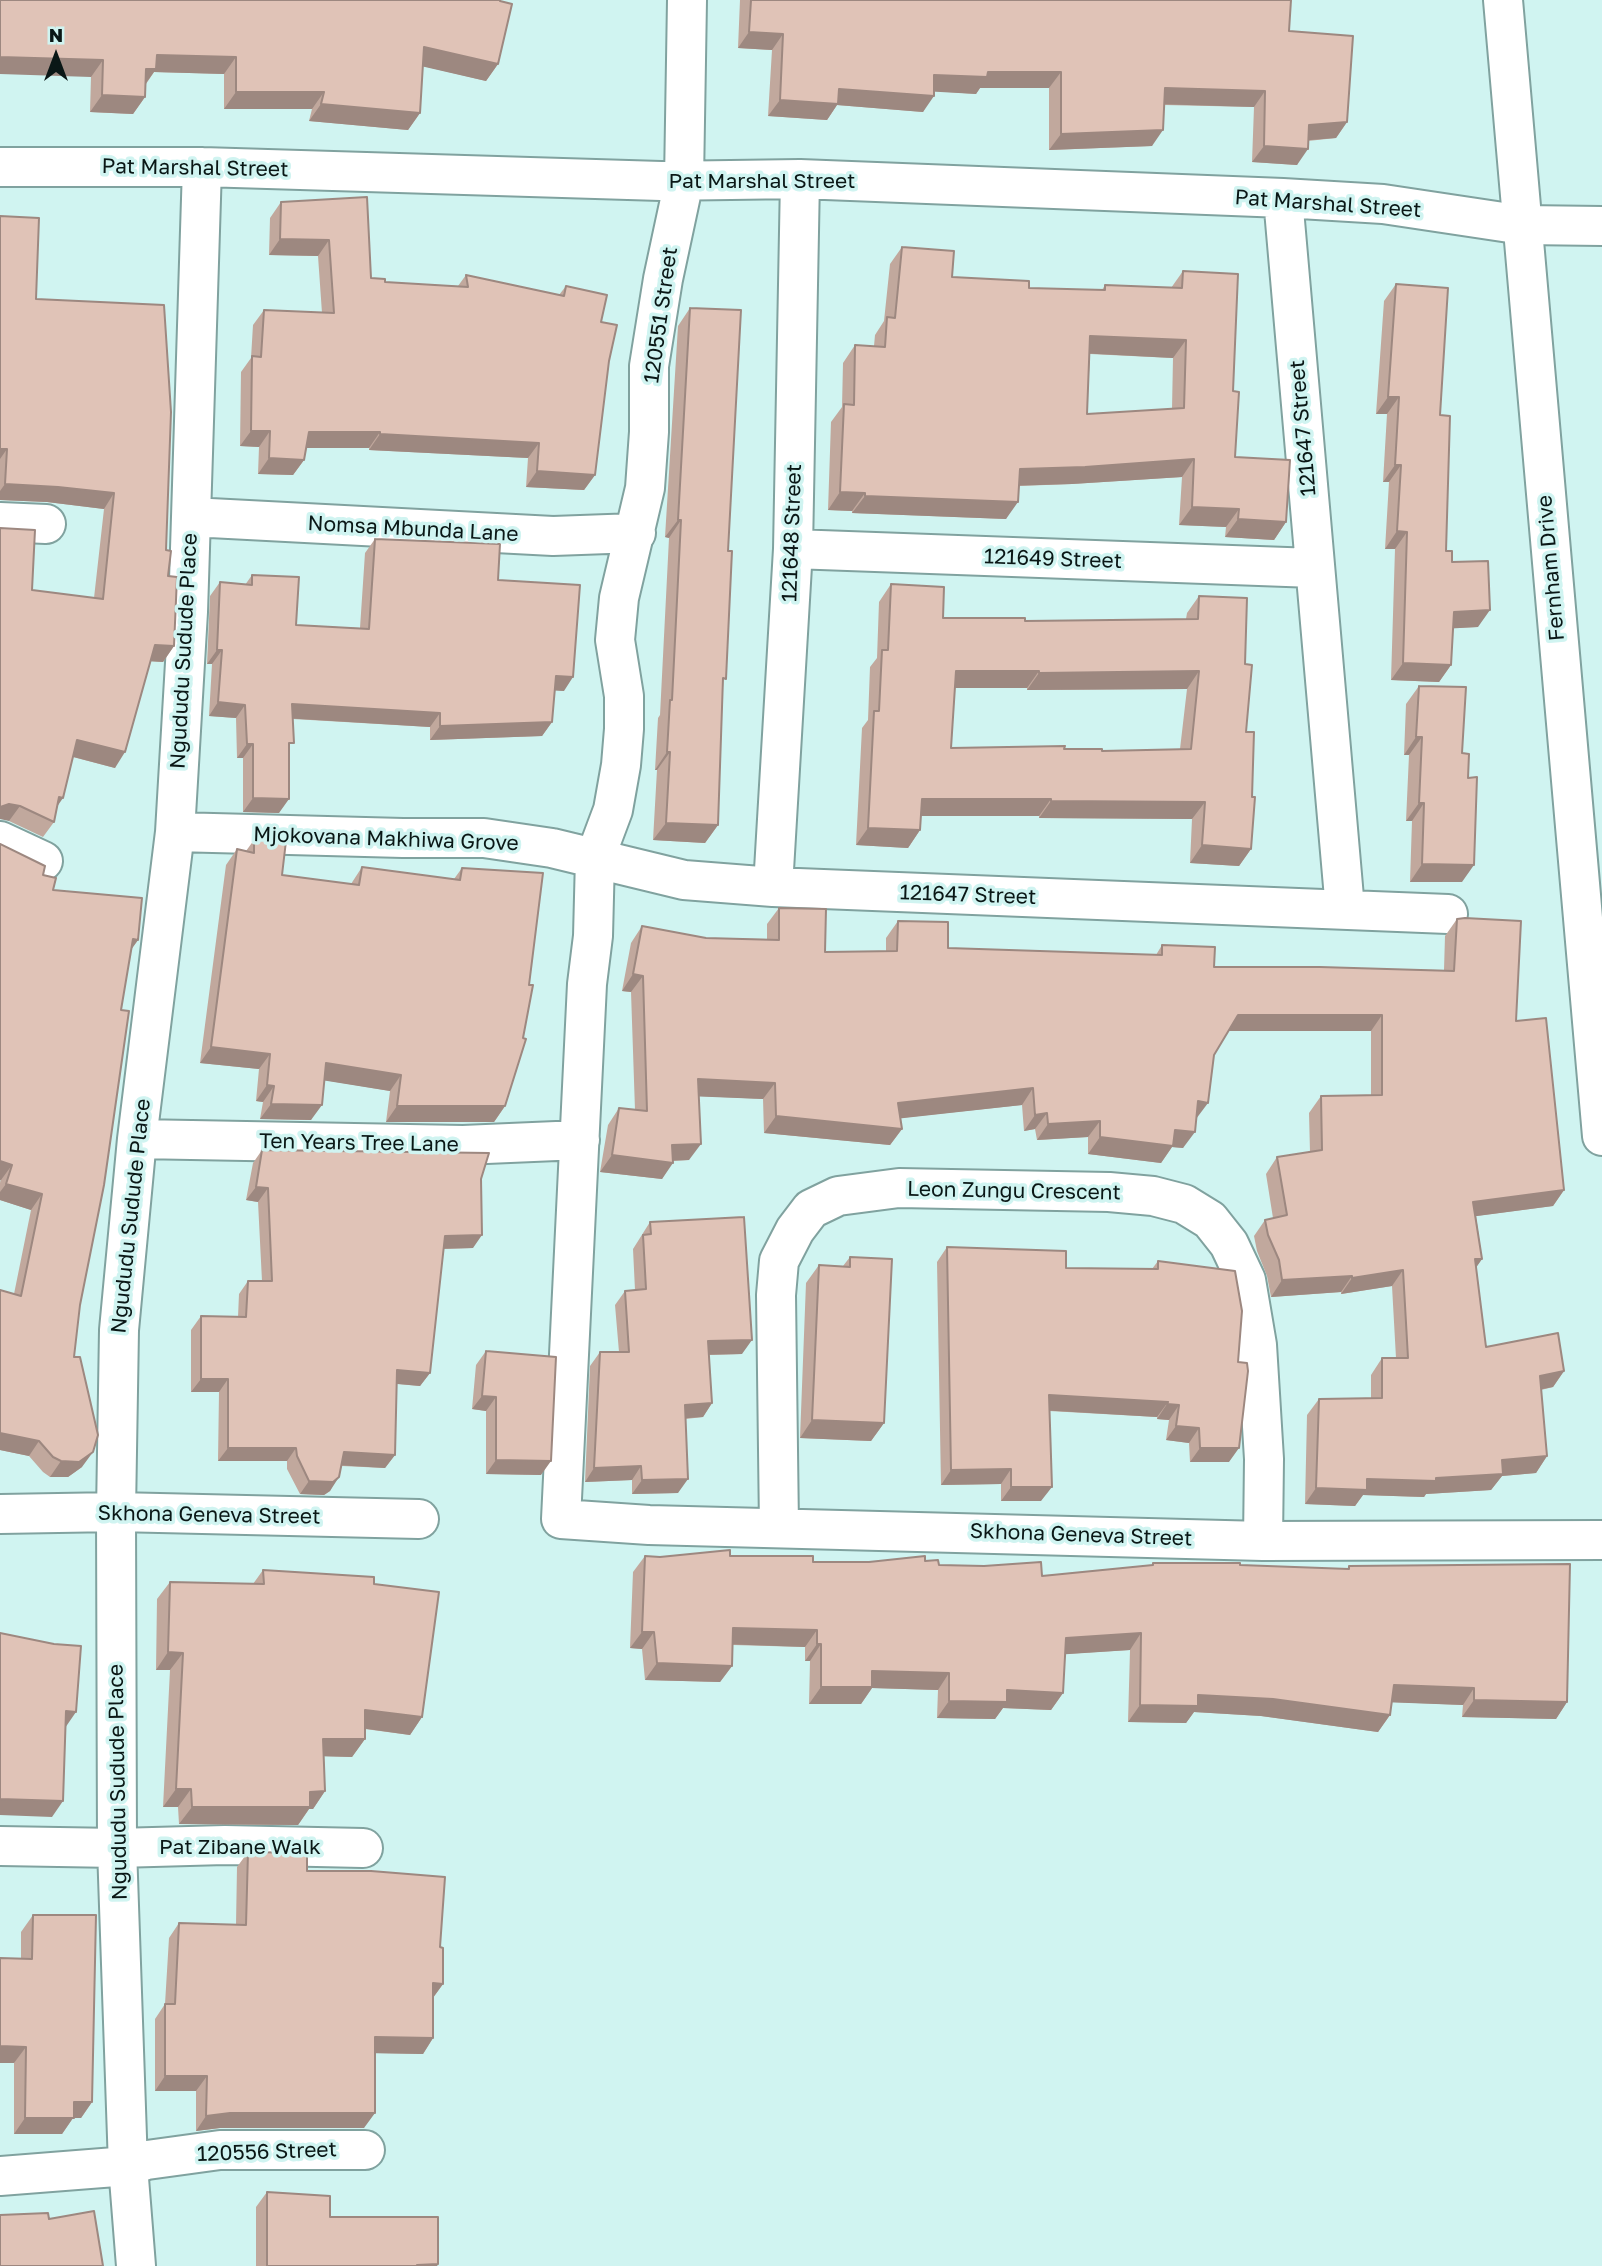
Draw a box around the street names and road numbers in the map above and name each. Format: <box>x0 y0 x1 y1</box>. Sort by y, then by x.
street label: Pat Marshal Street <box>101 154 289 182</box>
street label: Pat Marshal Street <box>668 168 856 194</box>
street label: Pat Marshal Street <box>1234 185 1422 223</box>
street label: 120551 Street <box>639 245 683 385</box>
street label: 121647 Street <box>1284 359 1322 497</box>
street label: 121648 Street <box>777 463 807 603</box>
street label: Fernham Drive <box>1532 494 1570 642</box>
street label: Nomsa Mbunda Lane <box>307 511 519 547</box>
street label: Ngududu Sudude Place <box>165 532 203 770</box>
street label: 121649 Street <box>984 544 1122 574</box>
street label: Mjokovana Makhiwa Grove <box>253 822 519 856</box>
street label: 121647 Street <box>899 880 1037 910</box>
street label: Ngududu Sudude Place <box>106 1097 156 1335</box>
street label: Ten Years Tree Lane <box>259 1129 459 1157</box>
street label: Leon Zungu Crescent <box>907 1177 1121 1205</box>
street label: Skhona Geneva Street <box>97 1500 321 1530</box>
street label: Skhona Geneva Street <box>969 1519 1193 1551</box>
street label: Ngududu Sudude Place <box>103 1664 133 1900</box>
street label: Pat Zibane Walk <box>159 1834 321 1860</box>
street label: 120556 Street <box>197 2137 337 2167</box>

